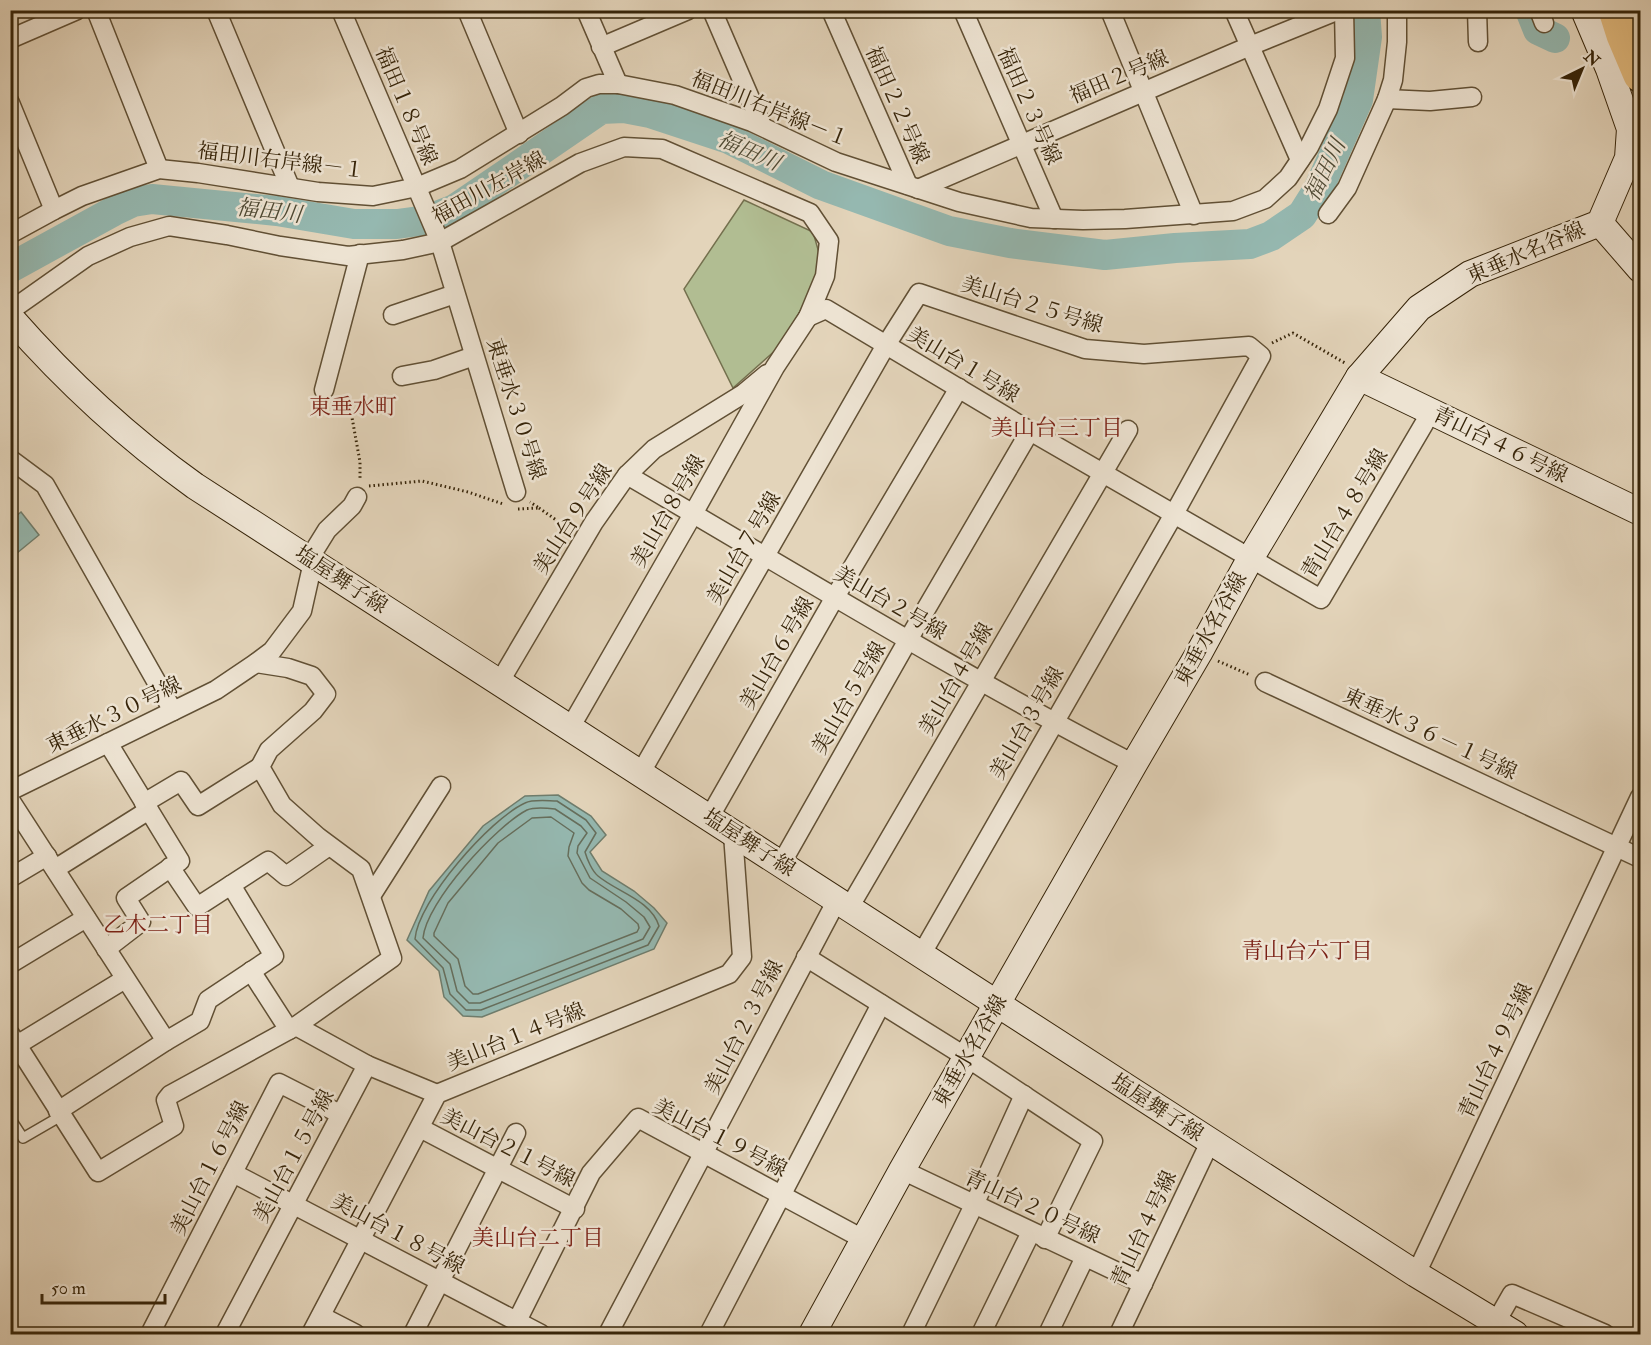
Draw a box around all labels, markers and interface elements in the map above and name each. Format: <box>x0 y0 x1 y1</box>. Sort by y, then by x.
north arrow <box>1552 39 1612 99</box>
street label: 福田２２号線 <box>859 42 935 168</box>
street label: 福田１８号線 <box>369 43 443 169</box>
street label: 福田２３号線 <box>991 43 1067 169</box>
street label: 福田２号線 <box>1065 44 1173 110</box>
text: N <box>1579 46 1604 71</box>
street label: 福田川右岸線－１ <box>687 66 853 152</box>
water label: 福田川 <box>713 126 785 176</box>
water label: 福田川 <box>1298 132 1353 206</box>
street label: 福田川右岸線－１ <box>196 137 366 185</box>
street label: 福田川左岸線 <box>427 146 551 230</box>
water label: 福田川 <box>235 193 305 229</box>
street label: 東垂水名谷線 <box>1463 216 1589 290</box>
street label: 美山台２５号線 <box>958 271 1106 339</box>
street label: 美山台１号線 <box>902 321 1024 409</box>
street label: 東垂水３０号線 <box>480 335 552 483</box>
district label: 東垂水町 <box>309 393 397 421</box>
street label: 青山台４６号線 <box>1428 401 1572 489</box>
district label: 美山台三丁目 <box>991 414 1123 442</box>
street label: 青山台４８号線 <box>1296 444 1394 584</box>
street label: 美山台８号線 <box>625 450 711 572</box>
street label: 美山台９号線 <box>527 459 619 579</box>
street label: 美山台７号線 <box>701 487 787 609</box>
street label: 塩屋舞子線 <box>290 540 392 620</box>
street label: 美山台２号線 <box>829 560 951 646</box>
street label: 東垂水名谷線 <box>1169 567 1253 691</box>
street label: 美山台６号線 <box>734 592 820 714</box>
street label: 美山台４号線 <box>913 618 999 740</box>
street label: 美山台５号線 <box>806 637 892 759</box>
street label: 美山台３号線 <box>984 662 1070 784</box>
street label: 東垂水３０号線 <box>42 671 186 759</box>
street label: 東垂水３６－１号線 <box>1339 682 1521 786</box>
street label: 塩屋舞子線 <box>698 803 800 883</box>
district label: 乙木二丁目 <box>103 911 213 939</box>
district label: 青山台六丁目 <box>1241 937 1373 965</box>
street label: 美山台２３号線 <box>699 955 789 1099</box>
street label: 青山台４９号線 <box>1453 979 1539 1123</box>
street label: 東垂水名谷線 <box>927 990 1013 1112</box>
street label: 美山台１４号線 <box>443 997 589 1077</box>
street label: 塩屋舞子線 <box>1106 1068 1208 1148</box>
street label: 美山台１５号線 <box>248 1085 340 1227</box>
street label: 美山台１９号線 <box>648 1093 792 1183</box>
street label: 美山台１６号線 <box>165 1096 255 1240</box>
street label: 美山台２１号線 <box>436 1103 580 1193</box>
street label: 青山台２０号線 <box>960 1164 1104 1250</box>
street label: 青山台４号線 <box>1105 1166 1183 1292</box>
street label: 美山台１８号線 <box>327 1188 469 1280</box>
district label: 美山台二丁目 <box>472 1224 604 1252</box>
scale bar <box>42 1267 165 1305</box>
text: 50 m <box>51 1277 86 1300</box>

